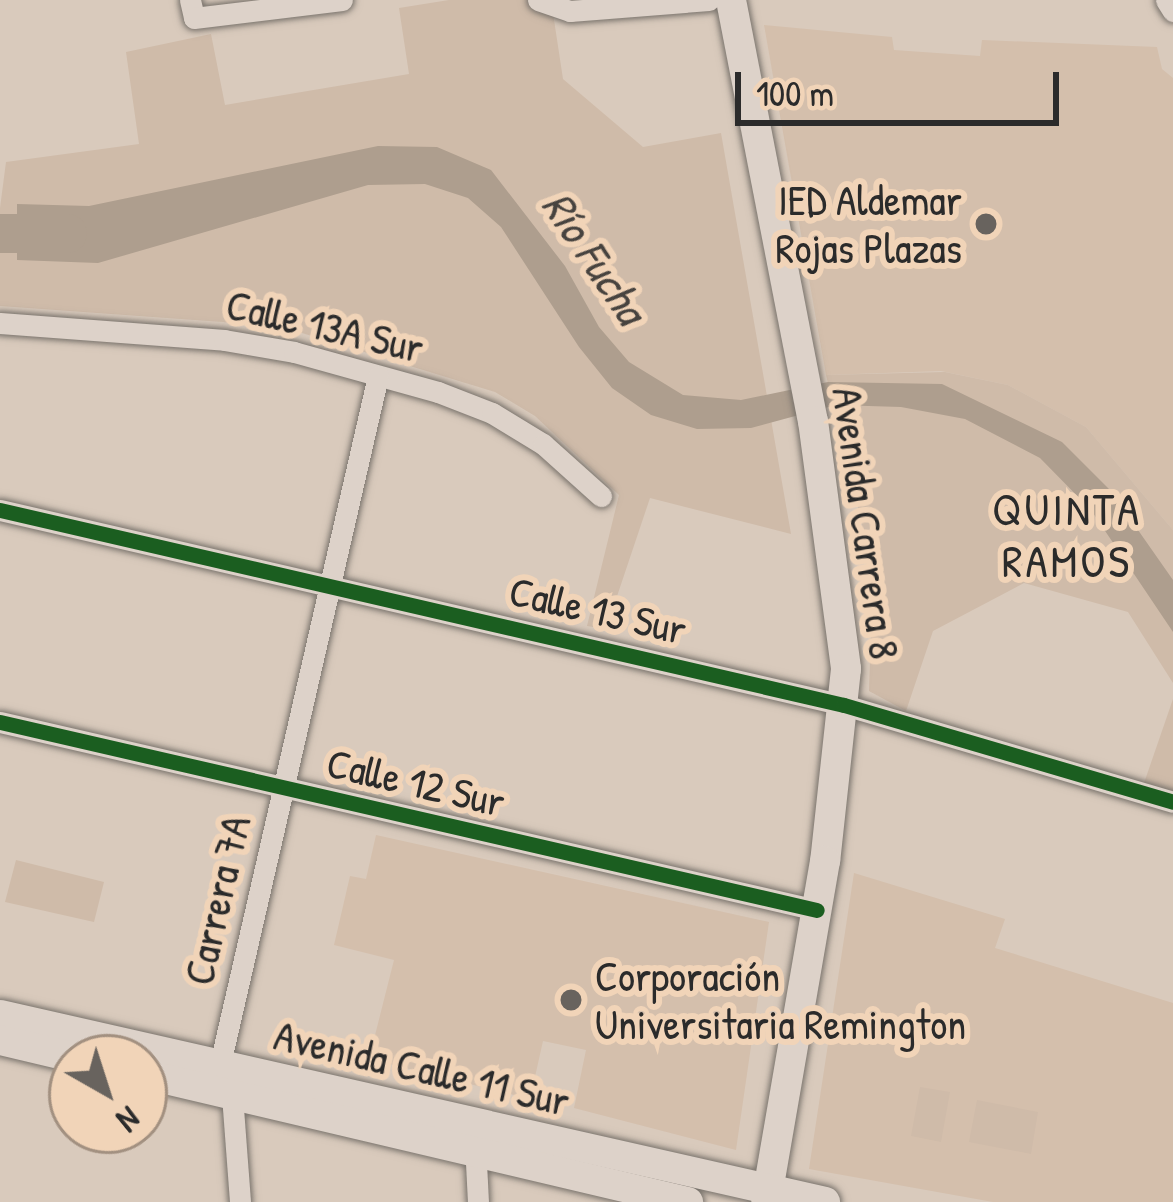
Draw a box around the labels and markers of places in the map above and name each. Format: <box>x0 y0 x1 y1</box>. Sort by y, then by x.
place label: IED Aldemar Rojas Plazas <box>775 175 962 274</box>
marker: IED Aldemar Rojas Plazas <box>973 211 999 237</box>
place label: Corporación Universitaria Remington <box>595 951 966 1050</box>
marker: Corporación Universitaria Remington <box>558 987 584 1013</box>

